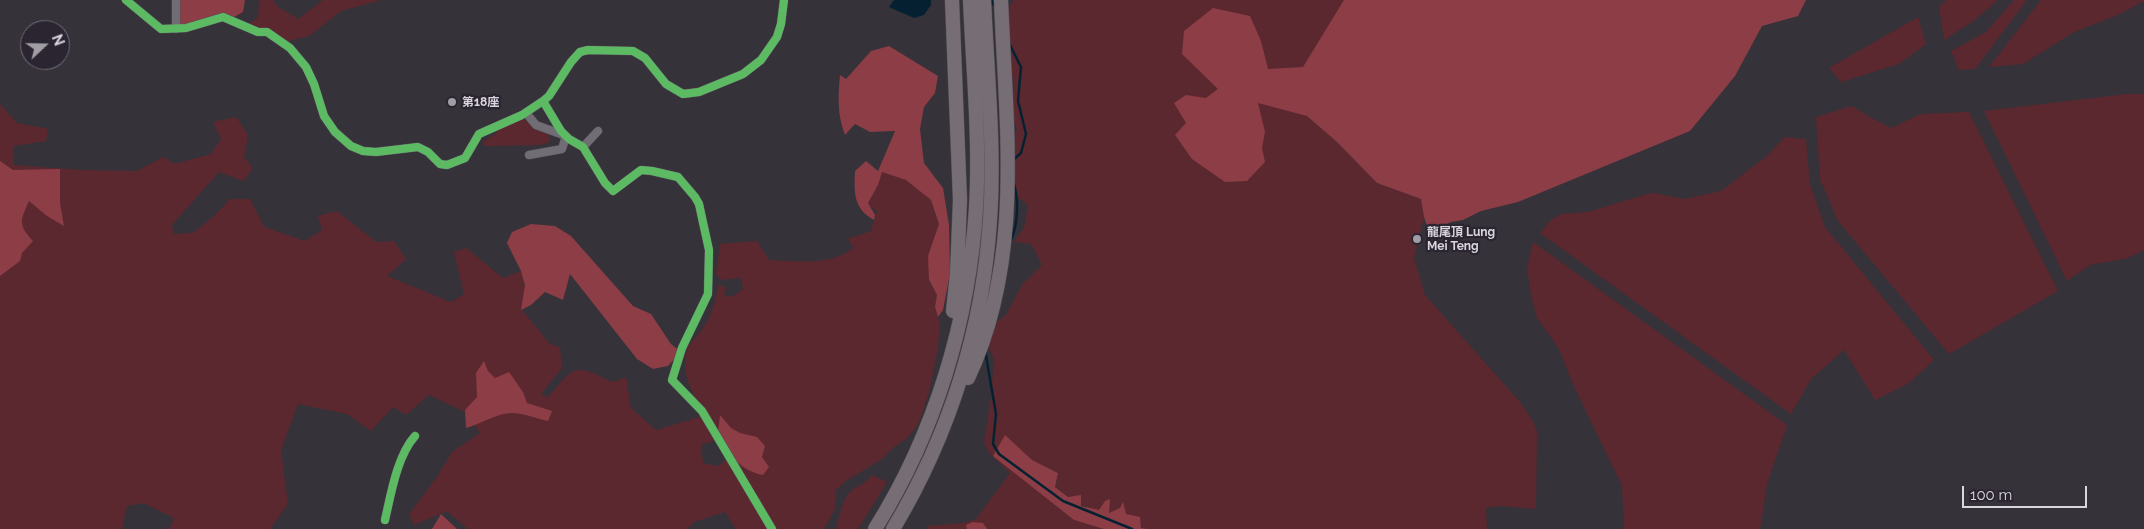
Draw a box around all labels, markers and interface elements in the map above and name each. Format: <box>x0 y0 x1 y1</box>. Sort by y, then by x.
north arrow <box>20 20 70 70</box>
text: N <box>49 32 67 48</box>
place label: 第18座 <box>462 95 499 109</box>
marker: 第18座 <box>446 96 458 108</box>
place label: 龍尾頂 Lung Mei Teng <box>1427 225 1495 253</box>
marker: 龍尾頂 Lung Mei Teng <box>1411 233 1423 245</box>
scale bar <box>1964 476 2089 508</box>
text: 100 m <box>1970 486 2012 504</box>

